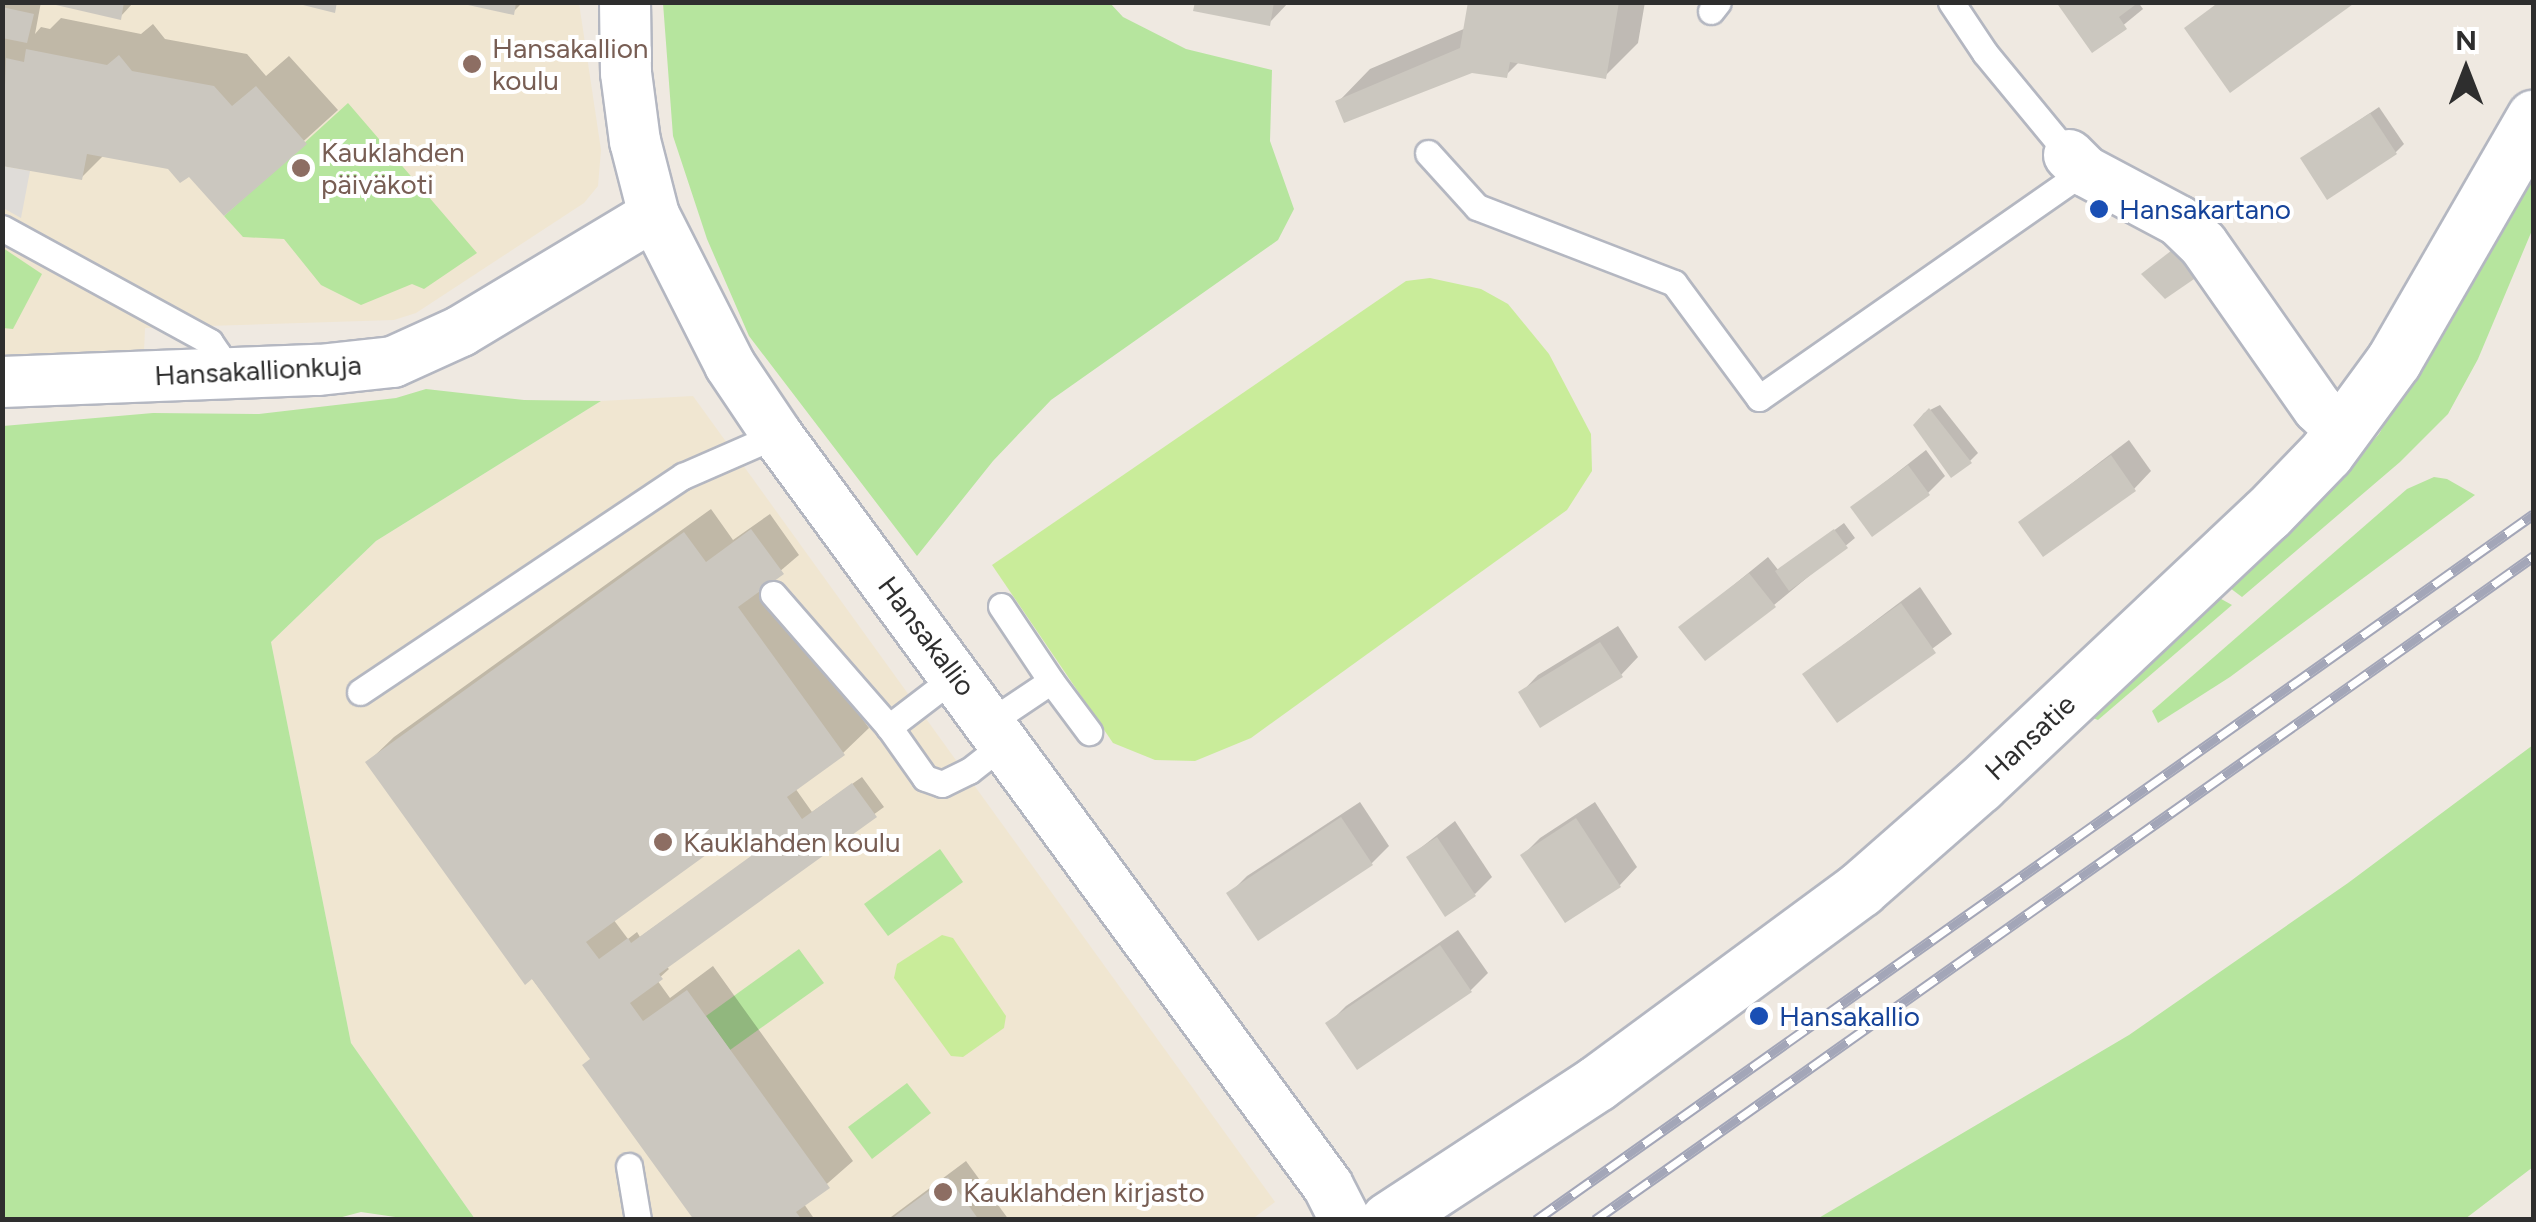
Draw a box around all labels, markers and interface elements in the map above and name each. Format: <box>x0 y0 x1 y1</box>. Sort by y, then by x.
north arrow <box>2416 20 2516 120</box>
text: N <box>2455 23 2477 57</box>
place label: Hansakallion koulu <box>492 31 648 97</box>
marker: Hansakallion koulu <box>461 53 483 75</box>
place label: Kauklahden päiväkoti <box>321 135 465 201</box>
marker: Kauklahden päiväkoti <box>290 157 312 179</box>
place label: Hansakartano <box>2119 192 2291 226</box>
marker: Hansakartano <box>2088 198 2110 220</box>
street label: Hansakallionkuja <box>154 348 362 392</box>
street label: Hansakallio <box>871 570 983 702</box>
street label: Hansatie <box>1978 687 2082 787</box>
place label: Kauklahden koulu <box>683 825 901 859</box>
marker: Kauklahden koulu <box>652 831 674 853</box>
place label: Hansakallio <box>1779 999 1920 1033</box>
marker: Hansakallio <box>1748 1005 1770 1027</box>
place label: Kauklahden kirjasto <box>963 1175 1205 1209</box>
marker: Kauklahden kirjasto <box>932 1181 954 1203</box>

